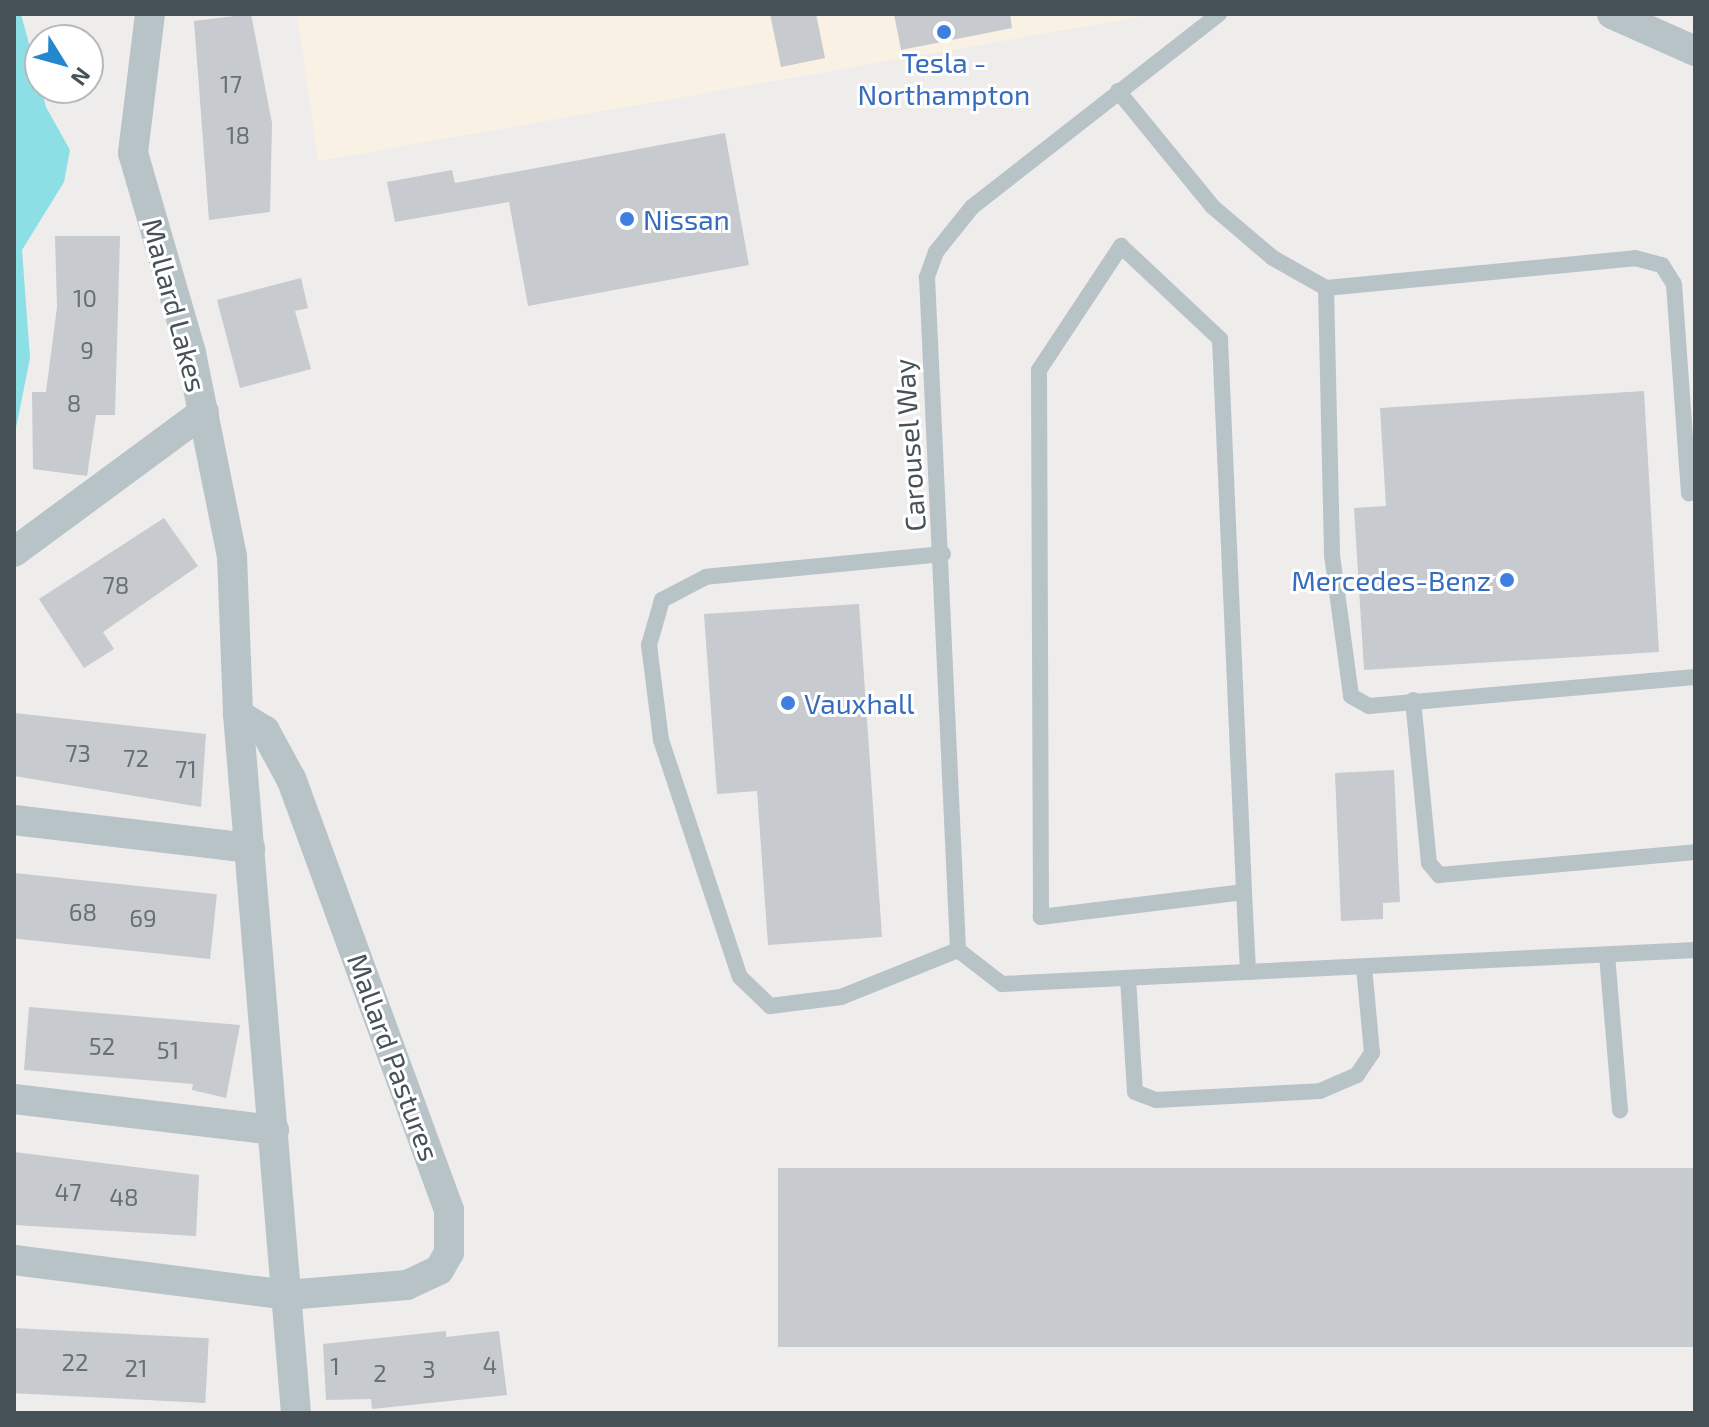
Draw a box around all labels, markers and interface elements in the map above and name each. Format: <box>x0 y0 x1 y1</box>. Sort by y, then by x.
marker: Tesla - Northampton <box>935 23 953 41</box>
north arrow <box>24 24 104 104</box>
place label: Tesla - Northampton <box>858 45 1030 111</box>
text: N <box>66 63 97 91</box>
house number: 17 <box>220 70 242 98</box>
house number: 18 <box>226 121 250 149</box>
place label: Nissan <box>643 202 730 236</box>
marker: Nissan <box>618 210 636 228</box>
street label: Mallard Lakes <box>136 215 214 395</box>
house number: 10 <box>73 284 97 312</box>
house number: 9 <box>80 336 94 364</box>
street label: Carousel Way <box>886 357 932 533</box>
house number: 8 <box>67 389 81 417</box>
place label: Mercedes-Benz <box>1291 563 1491 597</box>
house number: 78 <box>103 571 129 599</box>
marker: Mercedes-Benz <box>1498 571 1516 589</box>
place label: Vauxhall <box>804 686 915 720</box>
marker: Vauxhall <box>779 694 797 712</box>
house number: 73 <box>65 739 91 767</box>
house number: 72 <box>123 744 149 772</box>
house number: 71 <box>175 755 197 783</box>
house number: 68 <box>69 898 97 926</box>
house number: 69 <box>129 904 157 932</box>
street label: Mallard Pastures <box>341 949 447 1165</box>
house number: 52 <box>89 1032 115 1060</box>
house number: 51 <box>157 1036 179 1064</box>
house number: 47 <box>54 1178 82 1206</box>
house number: 48 <box>109 1183 139 1211</box>
house number: 22 <box>62 1348 88 1376</box>
house number: 4 <box>483 1351 497 1379</box>
house number: 1 <box>330 1352 340 1380</box>
house number: 21 <box>124 1354 148 1382</box>
house number: 3 <box>422 1355 436 1383</box>
house number: 2 <box>373 1359 387 1387</box>

